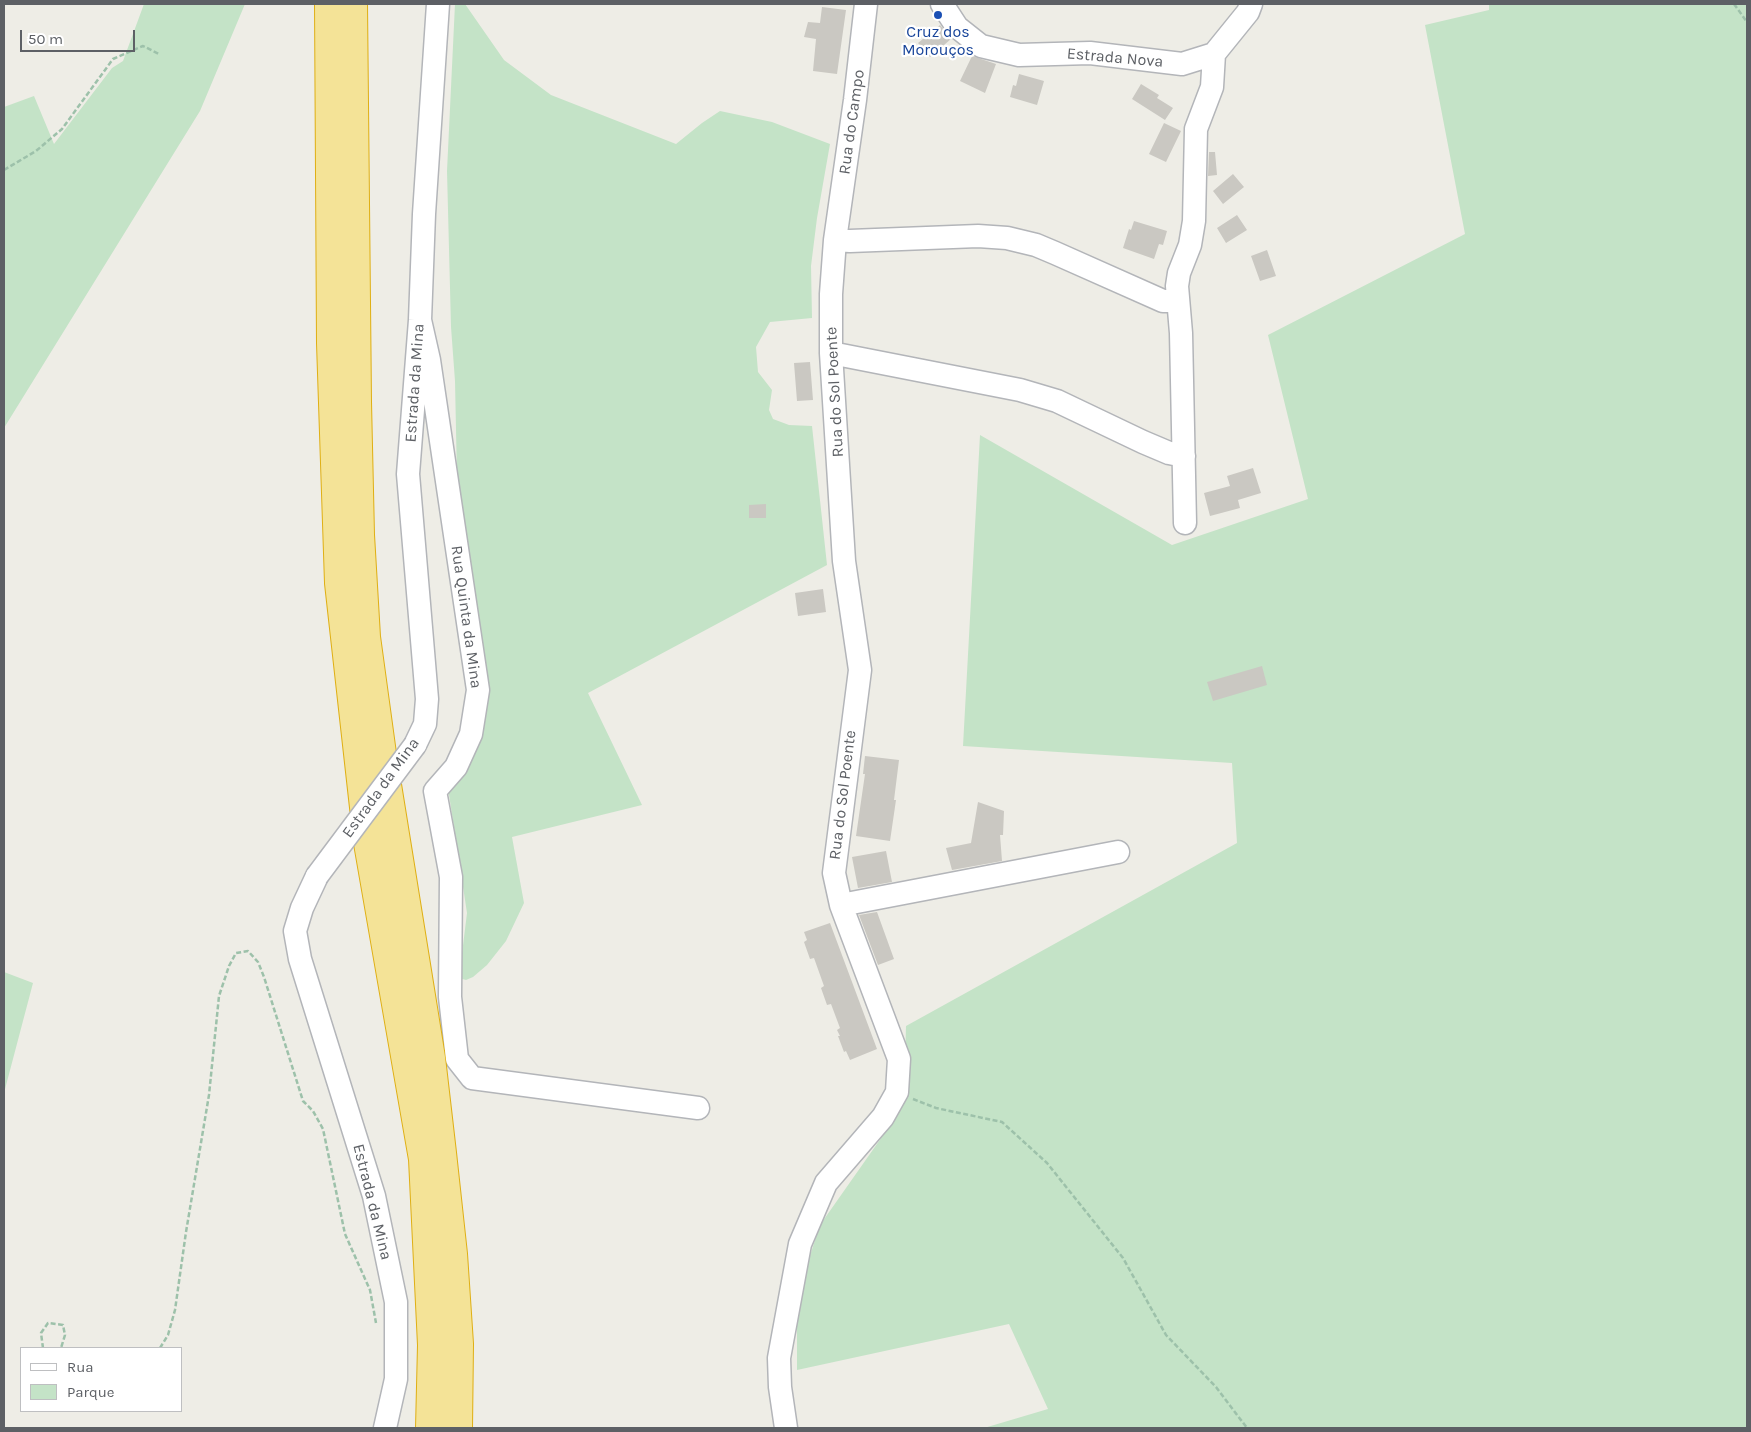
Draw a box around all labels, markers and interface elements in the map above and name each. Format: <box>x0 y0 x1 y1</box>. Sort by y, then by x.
marker: Cruz dos Morouços <box>932 9 944 21</box>
scale bar <box>22 20 138 52</box>
place label: Cruz dos Morouços <box>902 22 974 60</box>
text: 50 m <box>28 30 63 48</box>
street label: Estrada Nova <box>1066 44 1164 72</box>
street label: Rua do Campo <box>835 68 869 176</box>
street label: Estrada da Mina <box>401 323 429 443</box>
street label: Rua do Sol Poente <box>822 326 848 458</box>
street label: Rua Quinta da Mina <box>446 544 486 690</box>
street label: Rua do Sol Poente <box>826 729 860 861</box>
street label: Estrada da Mina <box>338 734 424 842</box>
street label: Estrada da Mina <box>348 1142 396 1262</box>
legend <box>20 1347 182 1412</box>
text: Rua <box>67 1358 94 1376</box>
text: Parque <box>67 1383 115 1401</box>

